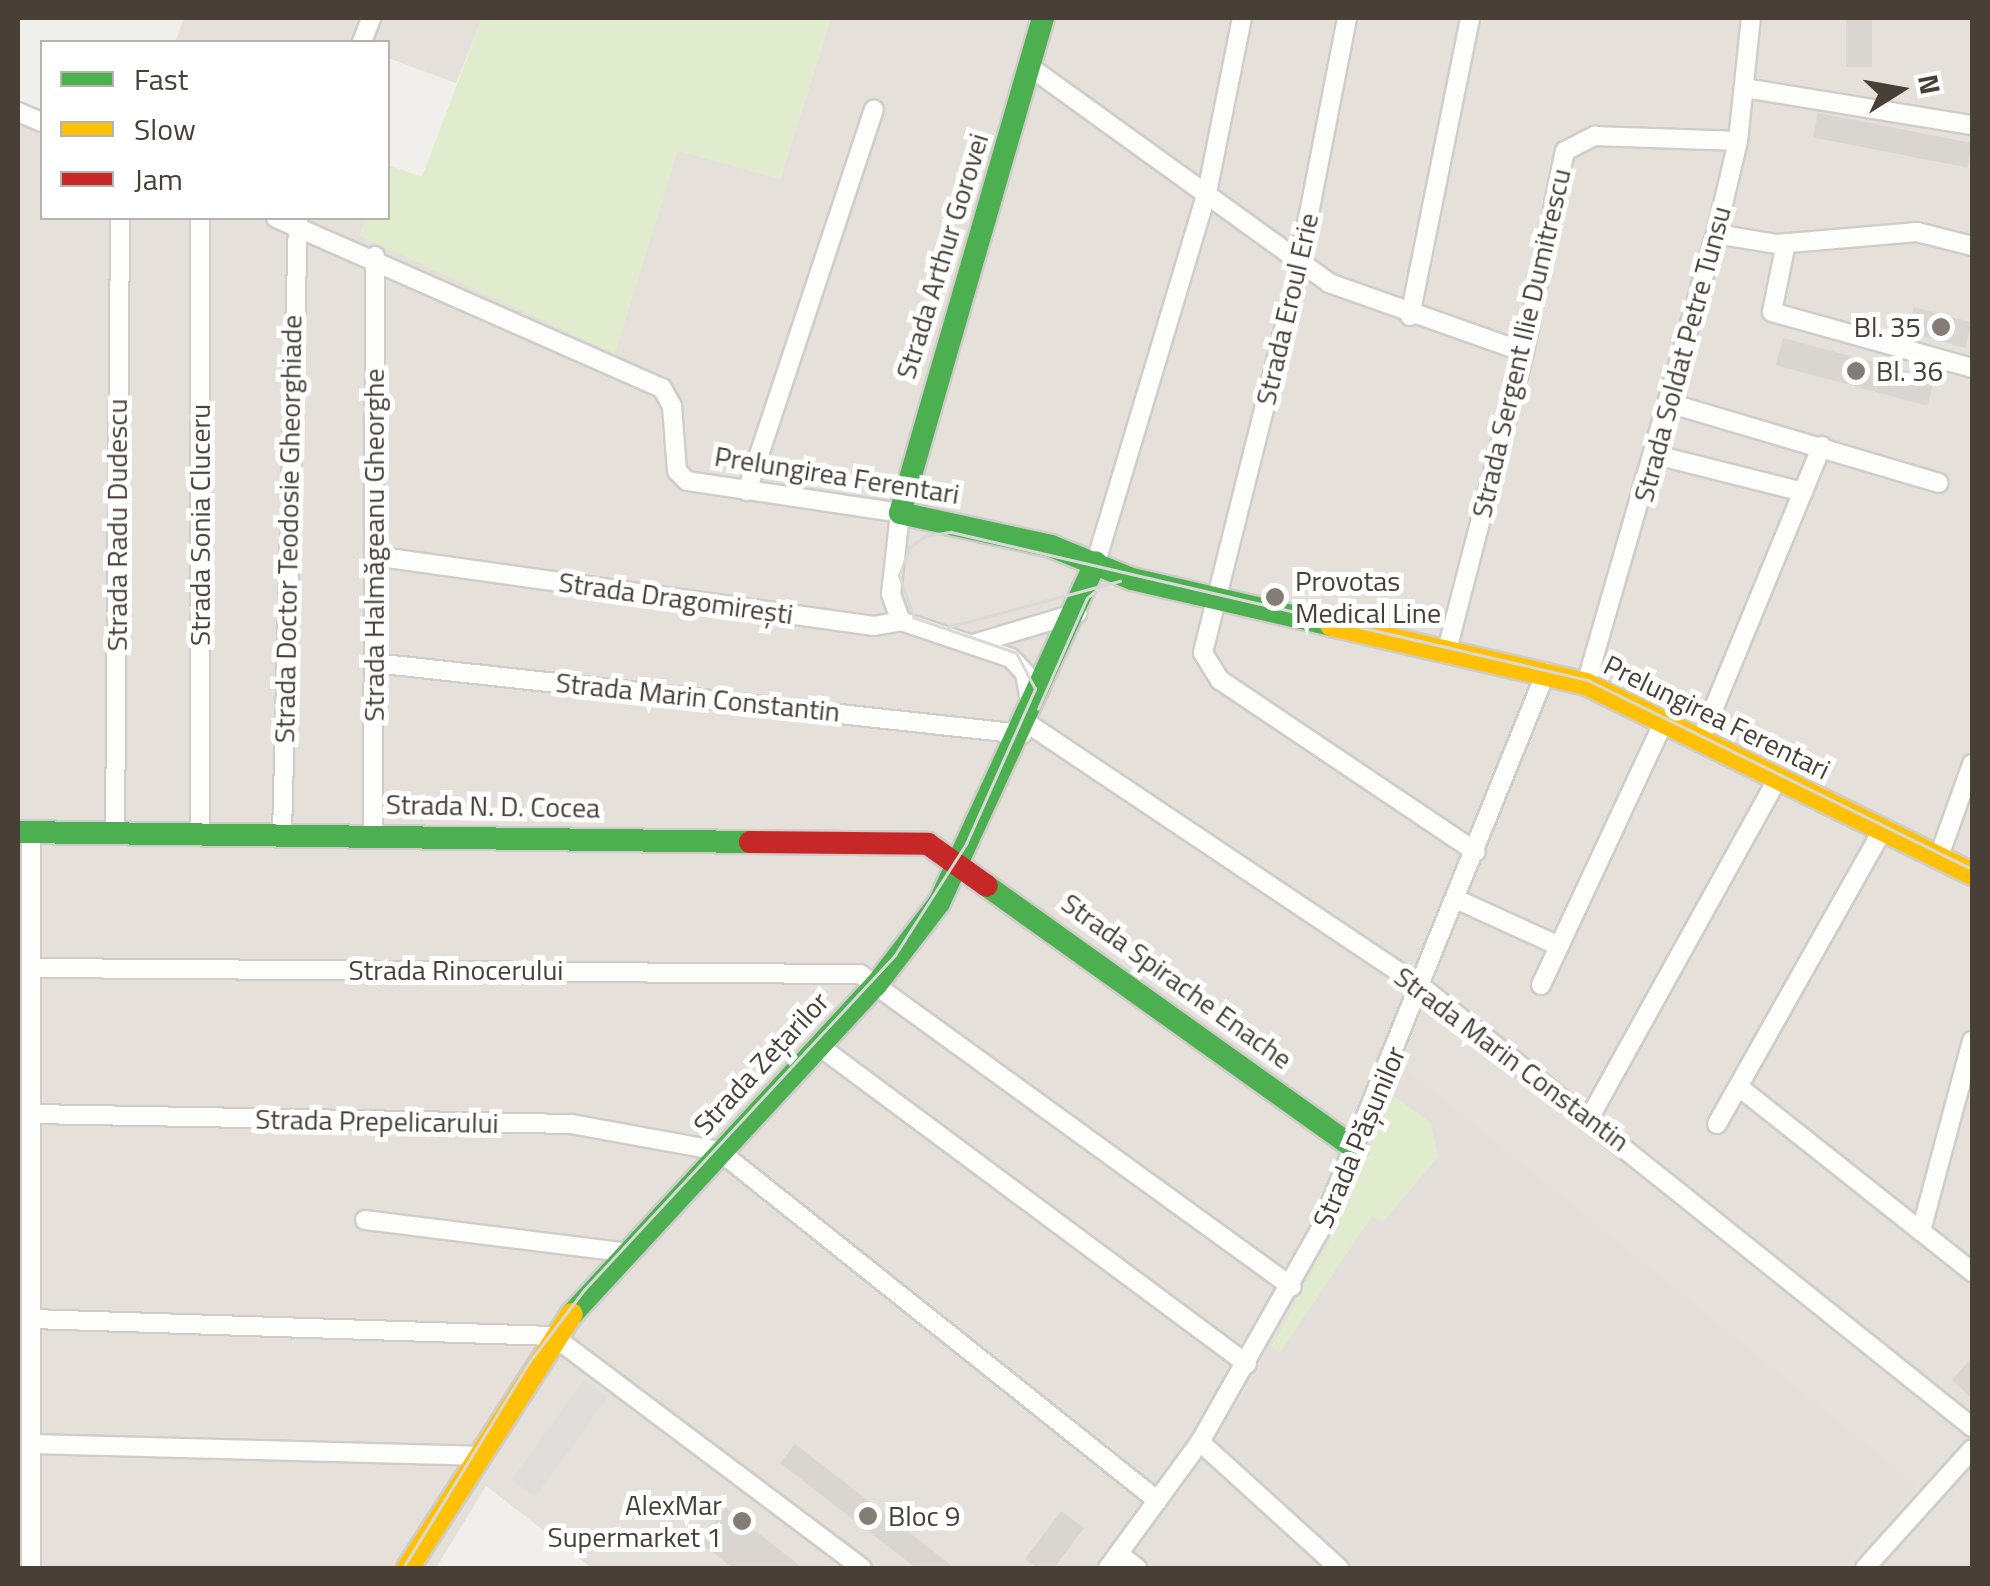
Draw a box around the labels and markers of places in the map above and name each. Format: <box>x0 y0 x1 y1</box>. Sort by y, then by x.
place label: Bl. 35 <box>1854 310 1921 344</box>
marker: Bl. 35 <box>1930 316 1952 338</box>
place label: Bl. 36 <box>1876 354 1943 388</box>
marker: Bl. 36 <box>1845 360 1867 382</box>
place label: Provotas Medical Line <box>1295 564 1441 630</box>
marker: Provotas Medical Line <box>1264 586 1286 608</box>
place label: AlexMar Supermarket 1 <box>547 1488 722 1554</box>
place label: Bloc 9 <box>888 1499 961 1533</box>
marker: Bloc 9 <box>857 1505 879 1527</box>
marker: AlexMar Supermarket 1 <box>731 1510 753 1532</box>

